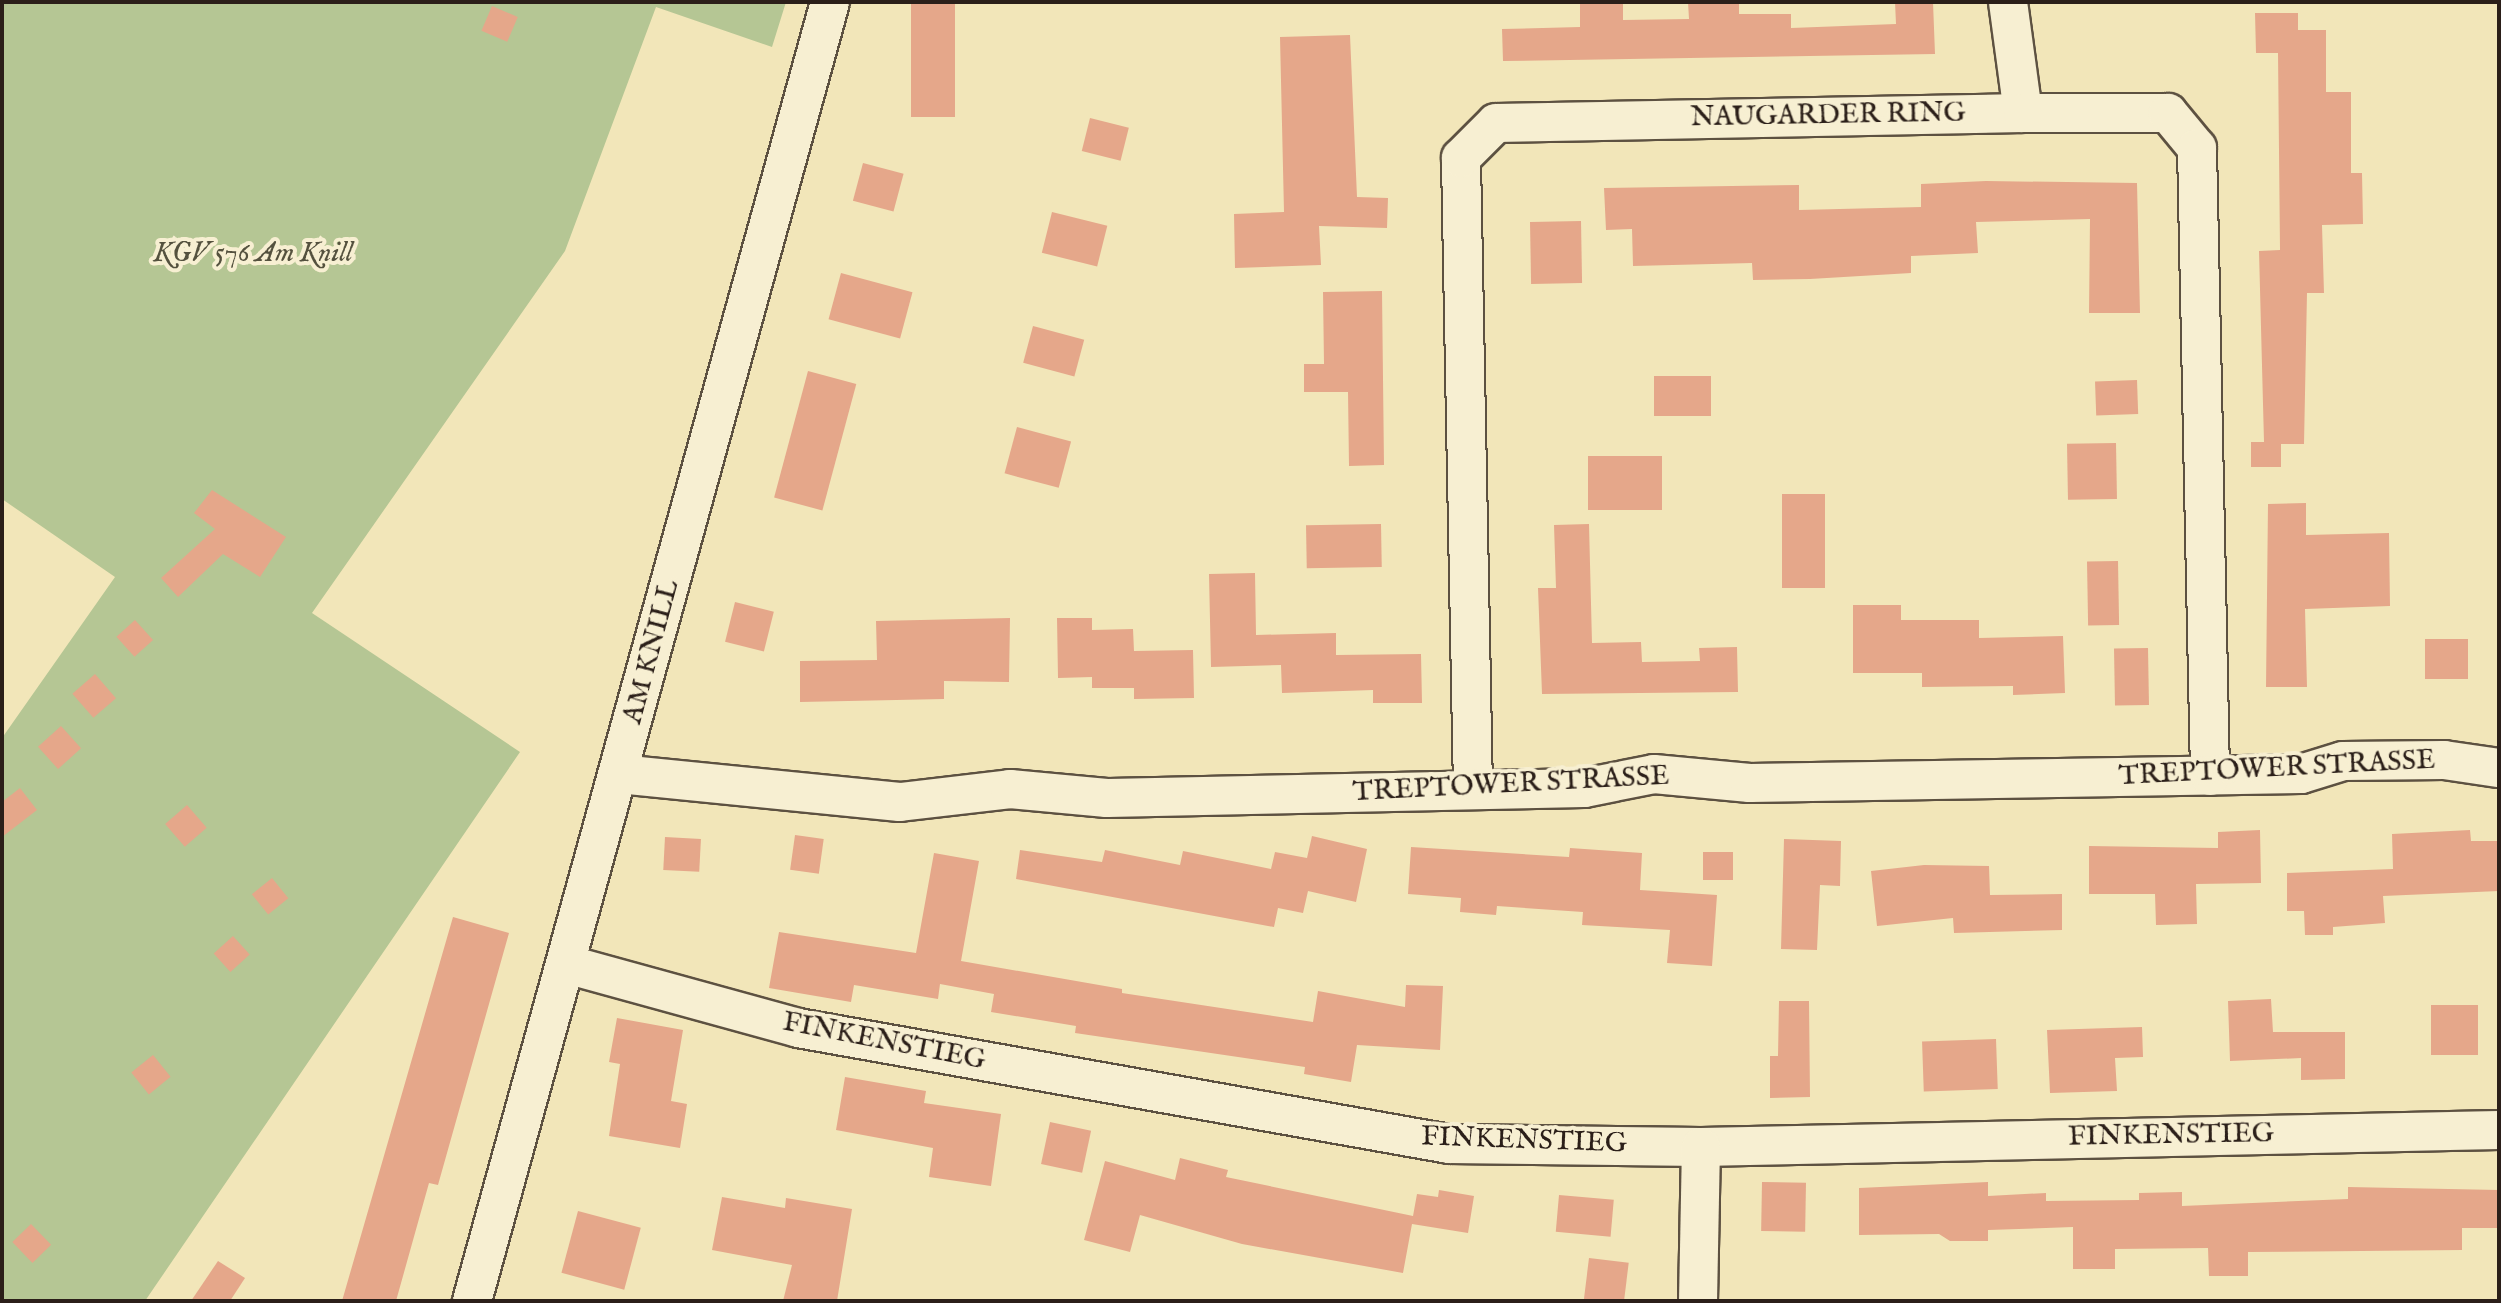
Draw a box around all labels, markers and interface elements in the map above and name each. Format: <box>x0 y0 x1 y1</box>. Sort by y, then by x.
street label: NAUGARDER RING <box>1690 97 1966 135</box>
park label: KGV 576 Am Knill <box>154 237 352 271</box>
street label: AM KNILL <box>617 576 687 728</box>
street label: TREPTOWER STRASSE <box>2118 744 2436 794</box>
street label: TREPTOWER STRASSE <box>1352 760 1670 810</box>
street label: FINKENSTIEG <box>780 1006 988 1078</box>
street label: FINKENSTIEG <box>2068 1117 2274 1155</box>
street label: FINKENSTIEG <box>1420 1121 1628 1161</box>

